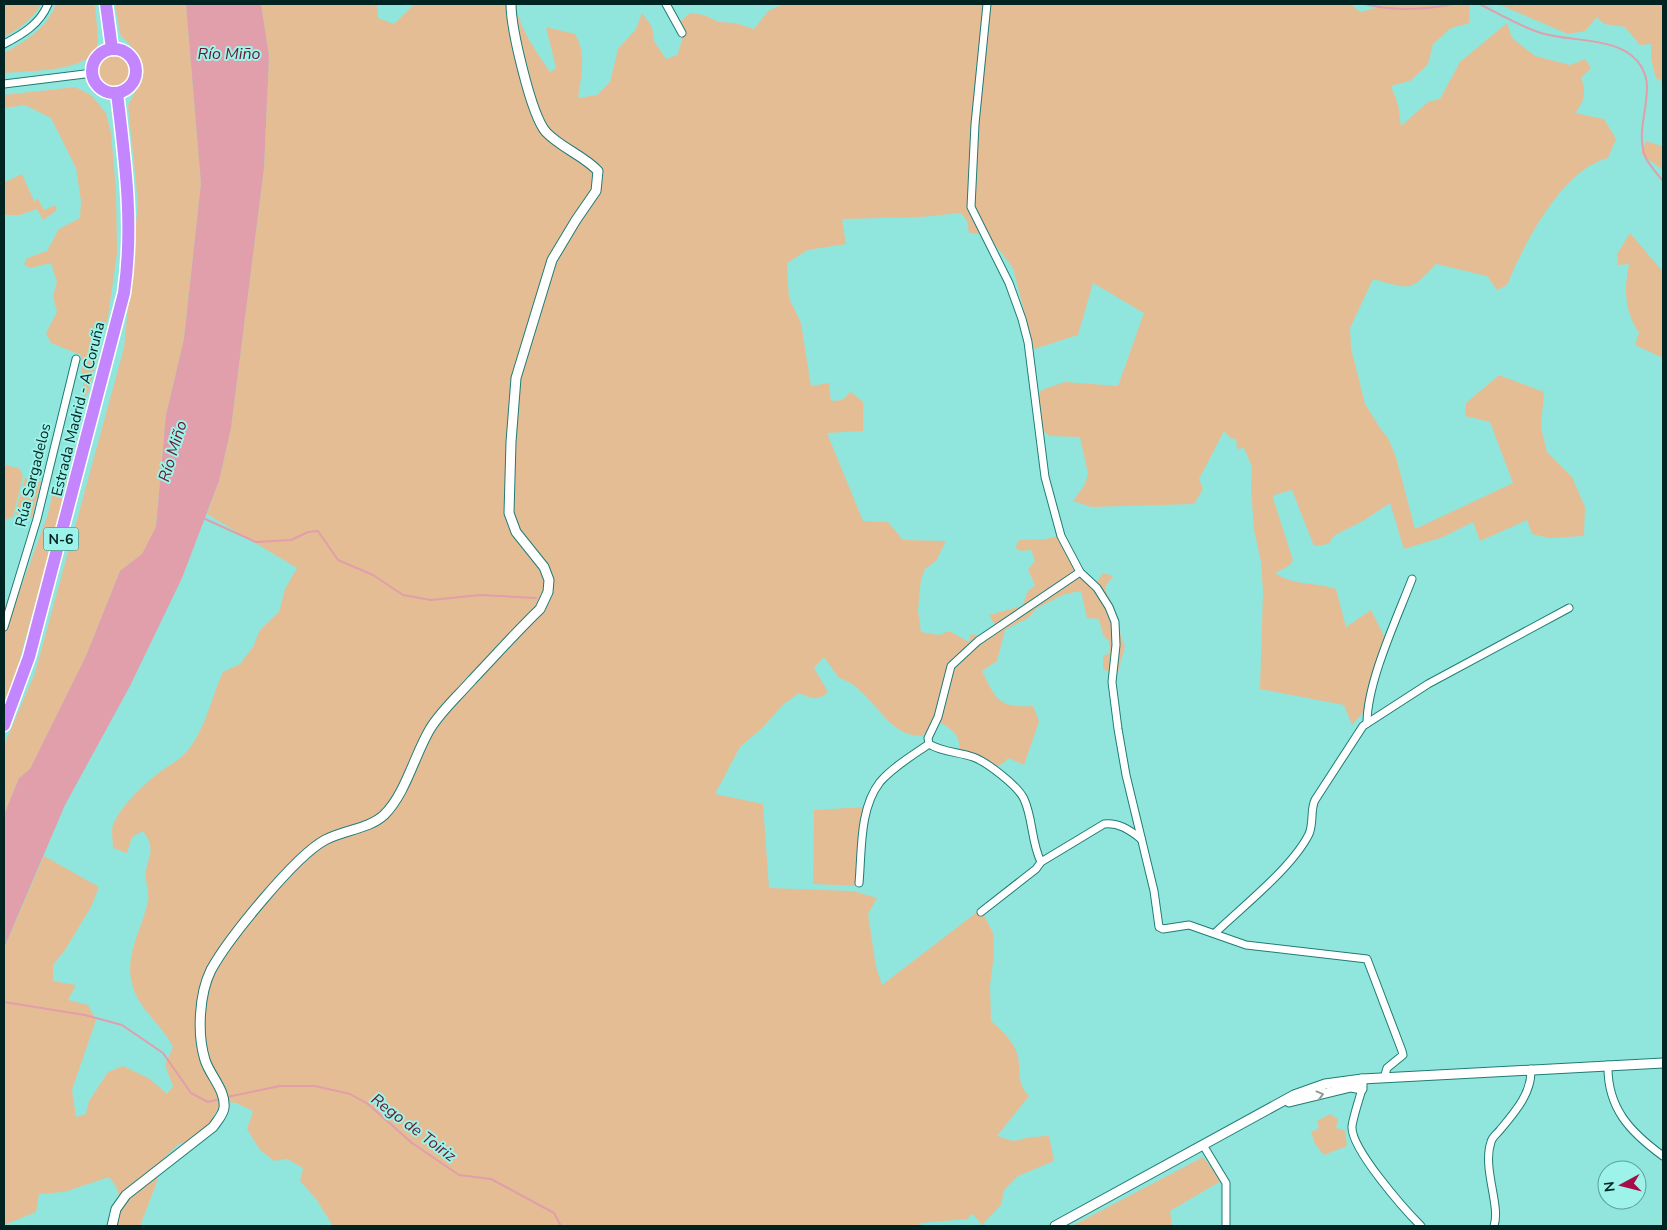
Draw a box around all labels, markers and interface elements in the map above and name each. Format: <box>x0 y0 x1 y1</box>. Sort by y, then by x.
water label: Río Miño <box>198 43 260 65</box>
street label: Estrada Madrid - A Coruña <box>47 320 109 498</box>
water label: Río Miño <box>153 418 193 485</box>
street label: Rúa Sargadelos <box>10 421 56 529</box>
road number: N-6 <box>44 528 78 550</box>
water label: Rego de Toiriz <box>366 1089 461 1167</box>
one-way arrow <box>1316 1090 1325 1101</box>
north arrow <box>1597 1160 1647 1210</box>
text: N <box>1600 1180 1620 1193</box>

